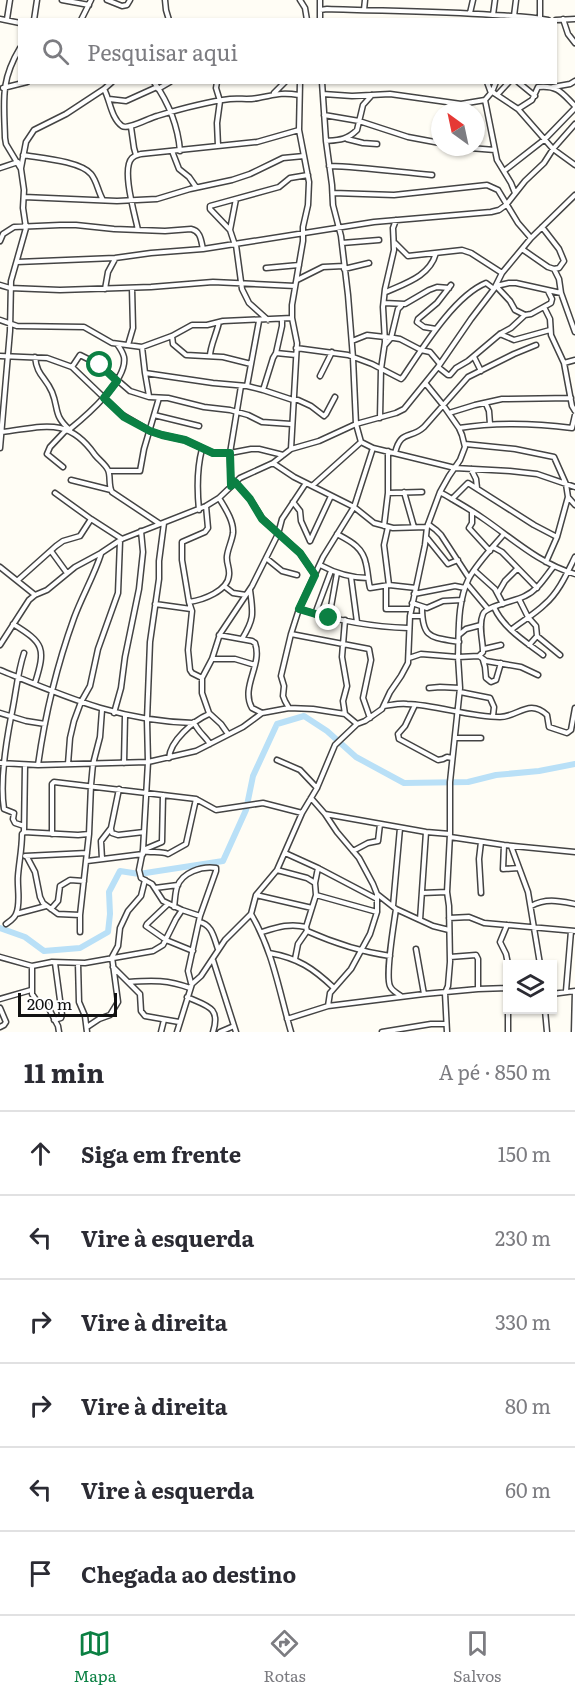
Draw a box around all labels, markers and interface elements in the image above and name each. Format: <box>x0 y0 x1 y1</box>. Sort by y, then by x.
search box <box>18 18 557 84</box>
icon: search <box>39 35 72 68</box>
text: Pesquisar aqui <box>87 35 238 68</box>
north arrow <box>431 102 485 156</box>
route start <box>86 351 112 377</box>
route end <box>315 604 341 630</box>
map controls <box>503 960 557 1014</box>
button: layers <box>503 960 557 1014</box>
scale bar <box>18 990 117 1018</box>
text: 200 m <box>27 991 72 1015</box>
text: 11 min <box>24 1052 104 1091</box>
text: A pé · 850 m <box>439 1056 551 1086</box>
icon: ahead <box>24 1137 57 1170</box>
text: Siga em frente <box>81 1137 241 1170</box>
text: 150 m <box>498 1138 551 1168</box>
icon: left <box>24 1221 57 1254</box>
text: Vire à esquerda <box>81 1221 254 1254</box>
text: 230 m <box>495 1222 551 1252</box>
icon: right <box>24 1305 57 1338</box>
text: Vire à direita <box>81 1305 228 1338</box>
text: 330 m <box>495 1306 551 1336</box>
icon: right <box>24 1389 57 1422</box>
text: Vire à direita <box>81 1389 228 1422</box>
text: 80 m <box>505 1390 551 1420</box>
icon: left <box>24 1473 57 1506</box>
text: Vire à esquerda <box>81 1473 254 1506</box>
text: 60 m <box>505 1474 551 1504</box>
icon: arrive <box>24 1557 57 1590</box>
text: Chegada ao destino <box>81 1557 296 1590</box>
tab: Mapa <box>74 1627 116 1687</box>
tab: Rotas <box>264 1627 306 1687</box>
tab: Salvos <box>453 1627 501 1687</box>

